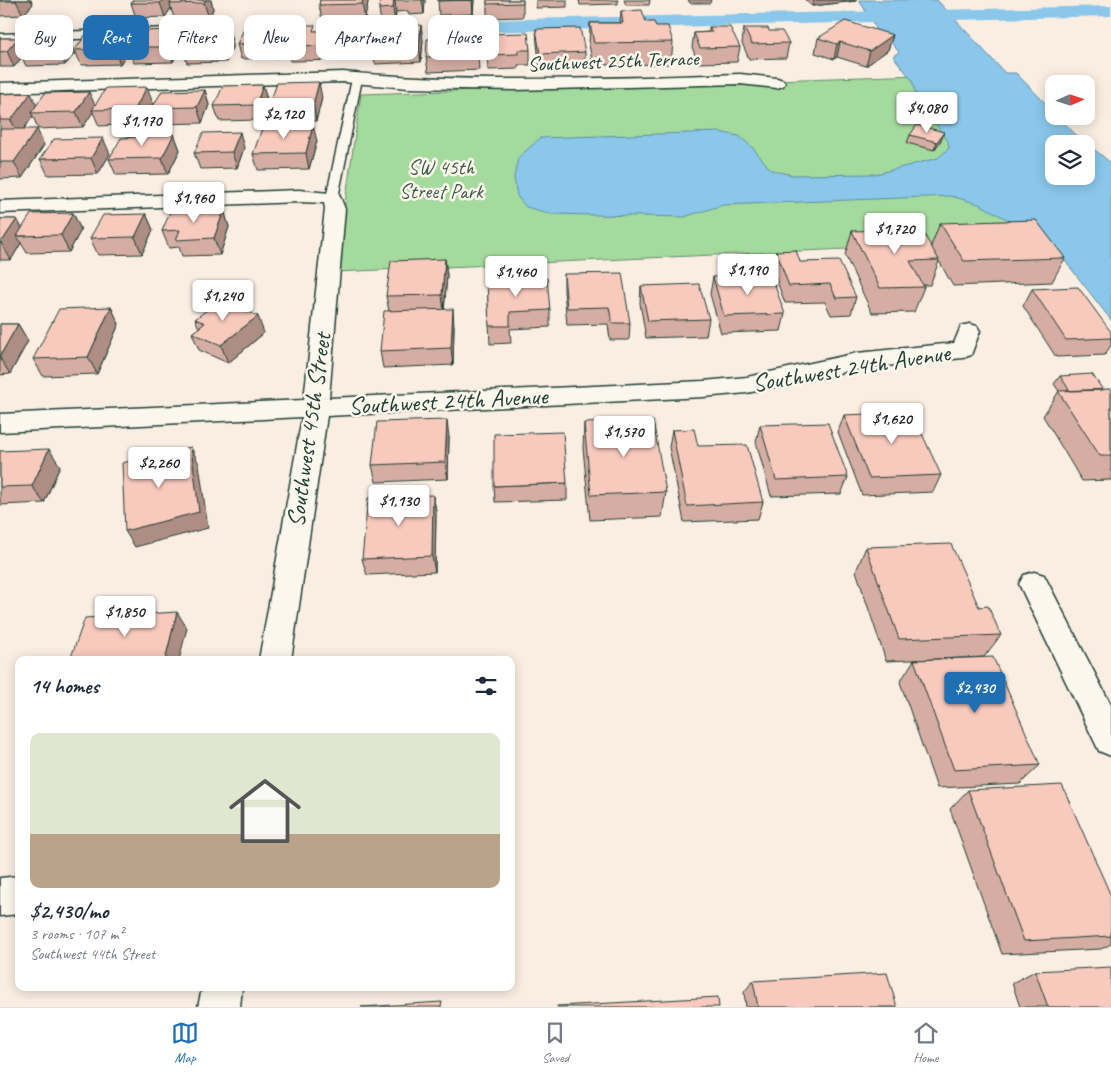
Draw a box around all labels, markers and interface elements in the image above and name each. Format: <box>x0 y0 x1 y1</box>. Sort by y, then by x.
chip: Buy <box>15 15 73 60</box>
chip: Rent <box>83 15 149 60</box>
chip: Filters <box>159 15 234 60</box>
chip: New <box>244 15 306 60</box>
chip: Apartment <box>316 15 418 60</box>
chip: House <box>428 15 499 60</box>
street label: Southwest 25th Terrace <box>527 45 700 77</box>
north arrow <box>1045 75 1095 125</box>
map controls <box>1045 75 1095 185</box>
pin: $4,080 <box>886 92 968 134</box>
pin: $2,120 <box>243 98 325 140</box>
text: $4,080 <box>907 98 947 118</box>
pin: $1,170 <box>101 104 183 147</box>
text: $2,120 <box>264 104 304 124</box>
text: $1,170 <box>122 111 162 131</box>
button: layers <box>1045 135 1095 185</box>
park label: SW 45th Street Park <box>399 154 484 204</box>
pin: $1,960 <box>153 182 235 224</box>
text: $1,960 <box>174 188 214 208</box>
pin: $1,720 <box>854 212 936 255</box>
text: $1,720 <box>875 219 915 239</box>
pin: $1,190 <box>707 254 789 296</box>
pin: $1,460 <box>475 256 557 298</box>
text: $1,190 <box>729 260 767 280</box>
text: $1,460 <box>496 262 536 282</box>
pin: $1,240 <box>182 280 264 322</box>
text: $1,240 <box>203 286 243 306</box>
street label: Southwest 45th Street <box>280 328 339 529</box>
street label: Southwest 24th Avenue <box>750 336 954 399</box>
street label: Southwest 24th Avenue <box>348 380 550 422</box>
pin: $1,620 <box>851 402 933 445</box>
text: $1,620 <box>872 409 912 429</box>
pin: $1,570 <box>583 416 665 458</box>
text: $1,570 <box>605 422 643 442</box>
pin: $2,260 <box>118 446 200 489</box>
text: $2,260 <box>139 453 179 473</box>
pin: $1,130 <box>358 484 440 527</box>
text: $1,130 <box>379 491 419 511</box>
pin: $1,850 <box>84 596 166 638</box>
text: $1,850 <box>106 602 144 622</box>
icon: filters <box>472 672 500 700</box>
pin: $2,430 <box>934 672 1016 714</box>
text: 14 homes <box>30 673 99 699</box>
text: $2,430 <box>955 678 995 698</box>
icon: home <box>220 766 310 856</box>
text: $2,430/mo <box>30 898 108 924</box>
text: 3 rooms · 107 m² <box>30 924 124 944</box>
text: Southwest 44th Street <box>30 944 155 964</box>
tab: Map <box>171 1019 199 1066</box>
tab: Saved <box>541 1019 569 1066</box>
tab: Home <box>912 1019 940 1066</box>

